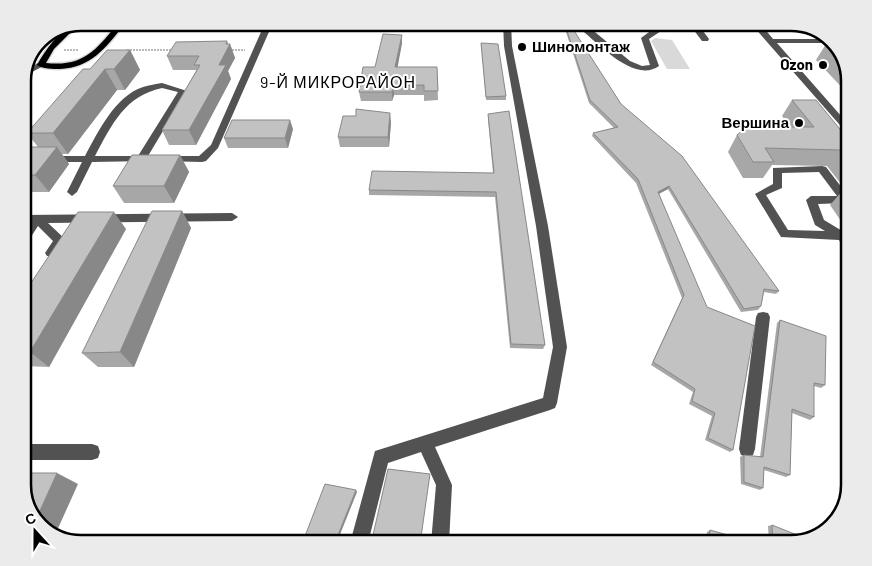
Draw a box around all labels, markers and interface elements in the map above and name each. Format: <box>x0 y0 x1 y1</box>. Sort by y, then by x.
place label: Шиномонтаж <box>532 37 630 55</box>
marker: Шиномонтаж <box>516 41 528 53</box>
place label: Ozon <box>780 55 813 73</box>
marker: Ozon <box>817 59 829 71</box>
district label: 9-Й МИКРОРАЙОН <box>260 72 416 91</box>
place label: Вершина <box>722 113 790 131</box>
marker: Вершина <box>793 117 805 129</box>
north arrow <box>10 506 60 556</box>
text: С <box>22 509 38 528</box>

